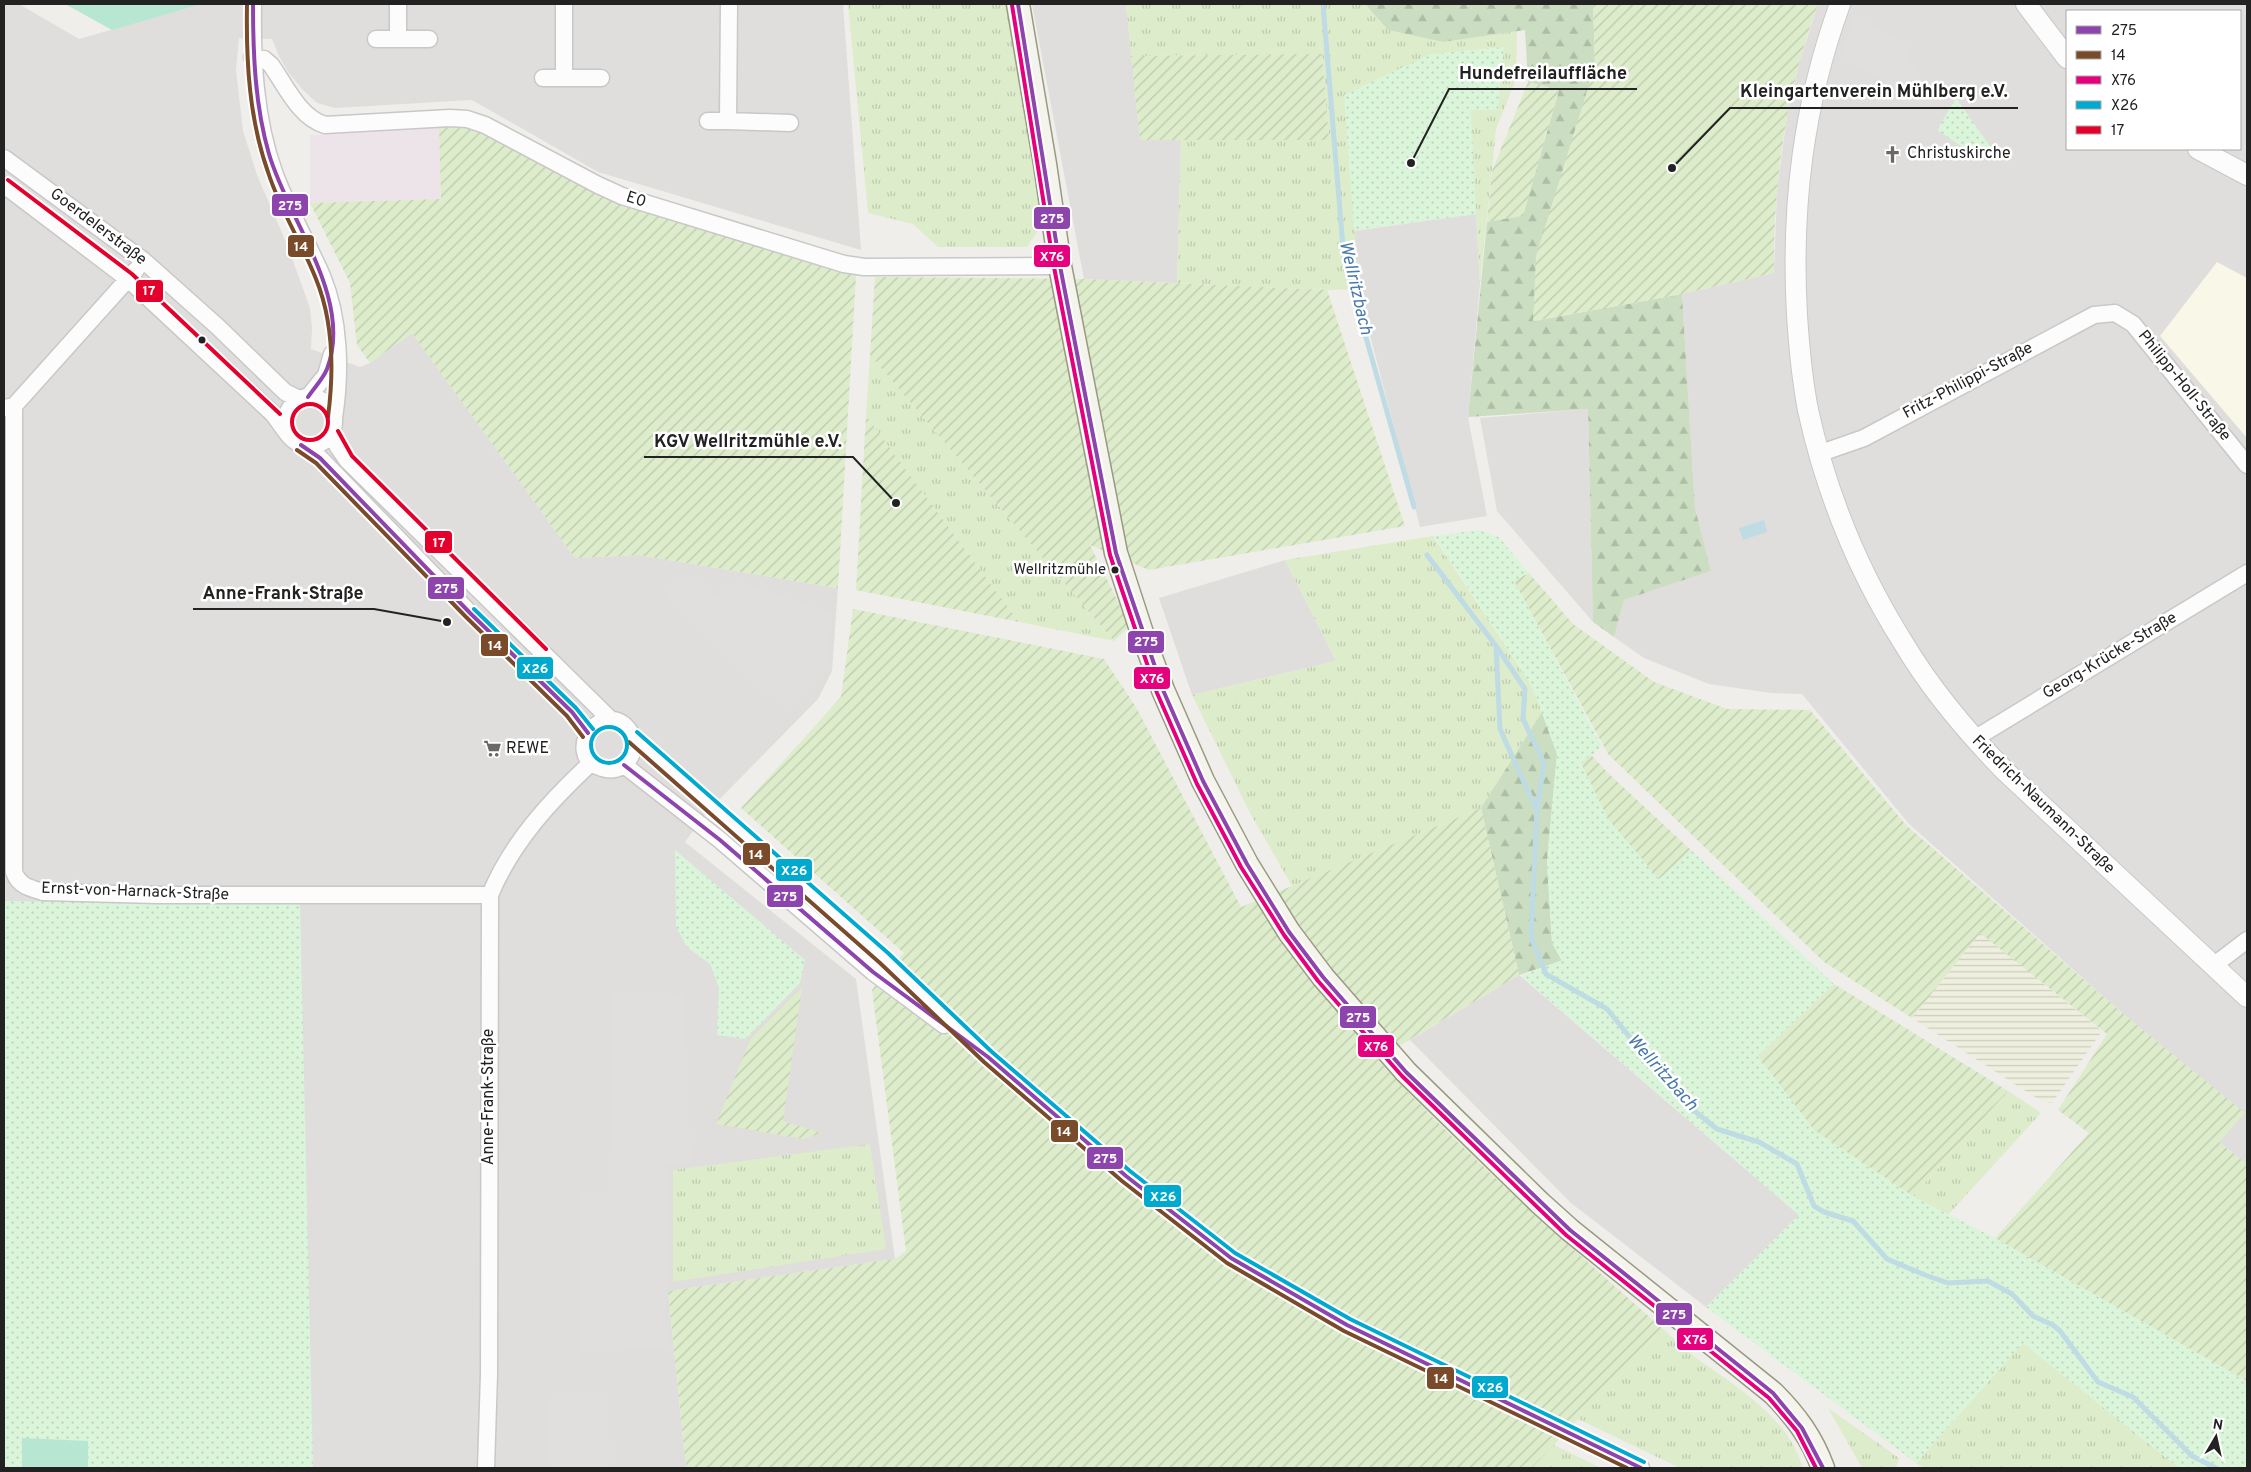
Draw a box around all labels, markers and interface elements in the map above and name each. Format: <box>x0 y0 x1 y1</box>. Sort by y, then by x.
legend <box>2066 10 2241 150</box>
text: 275 <box>2111 22 2137 41</box>
text: 14 <box>2111 47 2126 66</box>
callout: Hundefreilauffläche <box>1449 56 1637 89</box>
text: Hundefreilauffläche <box>1459 63 1627 86</box>
text: X76 <box>2111 72 2136 91</box>
callout: Kleingartenverein Mühlberg e.V. <box>1730 75 2018 108</box>
text: Kleingartenverein Mühlberg e.V. <box>1740 81 2008 104</box>
text: X26 <box>2111 97 2138 116</box>
text: 17 <box>2111 122 2125 141</box>
church icon: Christuskirche <box>1883 144 1903 164</box>
place label: Christuskirche <box>1907 144 2011 164</box>
street label: Goerdelerstraße <box>46 184 150 270</box>
street label: E0 <box>623 187 649 213</box>
line badge: 275 <box>271 193 309 217</box>
text: 275 <box>278 198 302 215</box>
line badge: 275 <box>1033 206 1071 230</box>
text: 275 <box>1040 211 1064 228</box>
line badge: 14 <box>287 234 315 258</box>
text: 14 <box>294 239 308 256</box>
water label: Wellritzbach <box>1333 239 1377 337</box>
line badge: X76 <box>1033 244 1071 268</box>
text: X76 <box>1040 249 1064 266</box>
line badge: 17 <box>135 279 164 303</box>
text: 17 <box>142 283 156 300</box>
street label: Philipp-Holl-Straße <box>2133 326 2235 446</box>
unlabelled marker <box>197 335 207 345</box>
street label: Fritz-Philippi-Straße <box>1900 338 2036 424</box>
callout: KGV Wellritzmühle e.V. <box>644 424 853 457</box>
text: KGV Wellritzmühle e.V. <box>654 431 842 454</box>
line badge: 17 <box>424 530 453 554</box>
text: 17 <box>432 535 446 552</box>
place label: Wellritzmühle <box>1013 561 1106 580</box>
marker: Wellritzmühle <box>1110 565 1120 575</box>
callout: Anne-Frank-Straße <box>193 576 374 609</box>
line badge: 275 <box>427 576 465 600</box>
text: 275 <box>434 581 458 598</box>
text: Anne-Frank-Straße <box>202 583 364 606</box>
street label: Georg-Krücke-Straße <box>2039 608 2181 704</box>
line badge: 275 <box>1127 630 1165 654</box>
line badge: 14 <box>480 633 509 657</box>
text: 275 <box>1134 634 1158 651</box>
text: 14 <box>488 638 502 655</box>
line badge: X26 <box>516 656 554 680</box>
text: X26 <box>522 661 548 678</box>
line badge: X76 <box>1133 666 1171 690</box>
text: X76 <box>1140 671 1164 688</box>
street label: Friedrich-Naumann-Straße <box>1967 731 2119 879</box>
supermarket icon: REWE <box>482 739 502 759</box>
place label: REWE <box>506 739 549 759</box>
line badge: 14 <box>742 842 771 866</box>
text: 14 <box>749 847 763 864</box>
line badge: X26 <box>775 858 813 882</box>
text: X26 <box>781 863 807 880</box>
street label: Ernst-von-Harnack-Straße <box>41 879 229 905</box>
line badge: 275 <box>766 884 804 908</box>
text: 275 <box>773 889 797 906</box>
line badge: 275 <box>1339 1005 1377 1029</box>
text: 275 <box>1346 1010 1370 1027</box>
street label: Anne-Frank-Straße <box>479 1029 499 1165</box>
water label: Wellritzbach <box>1621 1030 1703 1116</box>
line badge: X76 <box>1357 1034 1395 1058</box>
text: X76 <box>1364 1039 1388 1056</box>
line badge: 14 <box>1050 1119 1079 1143</box>
text: 14 <box>1057 1124 1071 1141</box>
line badge: 275 <box>1086 1146 1124 1170</box>
text: 275 <box>1093 1151 1117 1168</box>
line badge: X26 <box>1143 1184 1182 1208</box>
text: X26 <box>1150 1189 1176 1206</box>
line badge: 275 <box>1655 1302 1693 1326</box>
text: 275 <box>1662 1307 1686 1324</box>
line badge: X76 <box>1676 1327 1714 1351</box>
text: X76 <box>1683 1332 1707 1349</box>
line badge: 14 <box>1426 1366 1455 1390</box>
text: 14 <box>1434 1371 1448 1388</box>
line badge: X26 <box>1471 1375 1509 1399</box>
text: X26 <box>1477 1380 1503 1397</box>
north arrow <box>2191 1412 2241 1462</box>
text: N <box>2211 1416 2224 1435</box>

